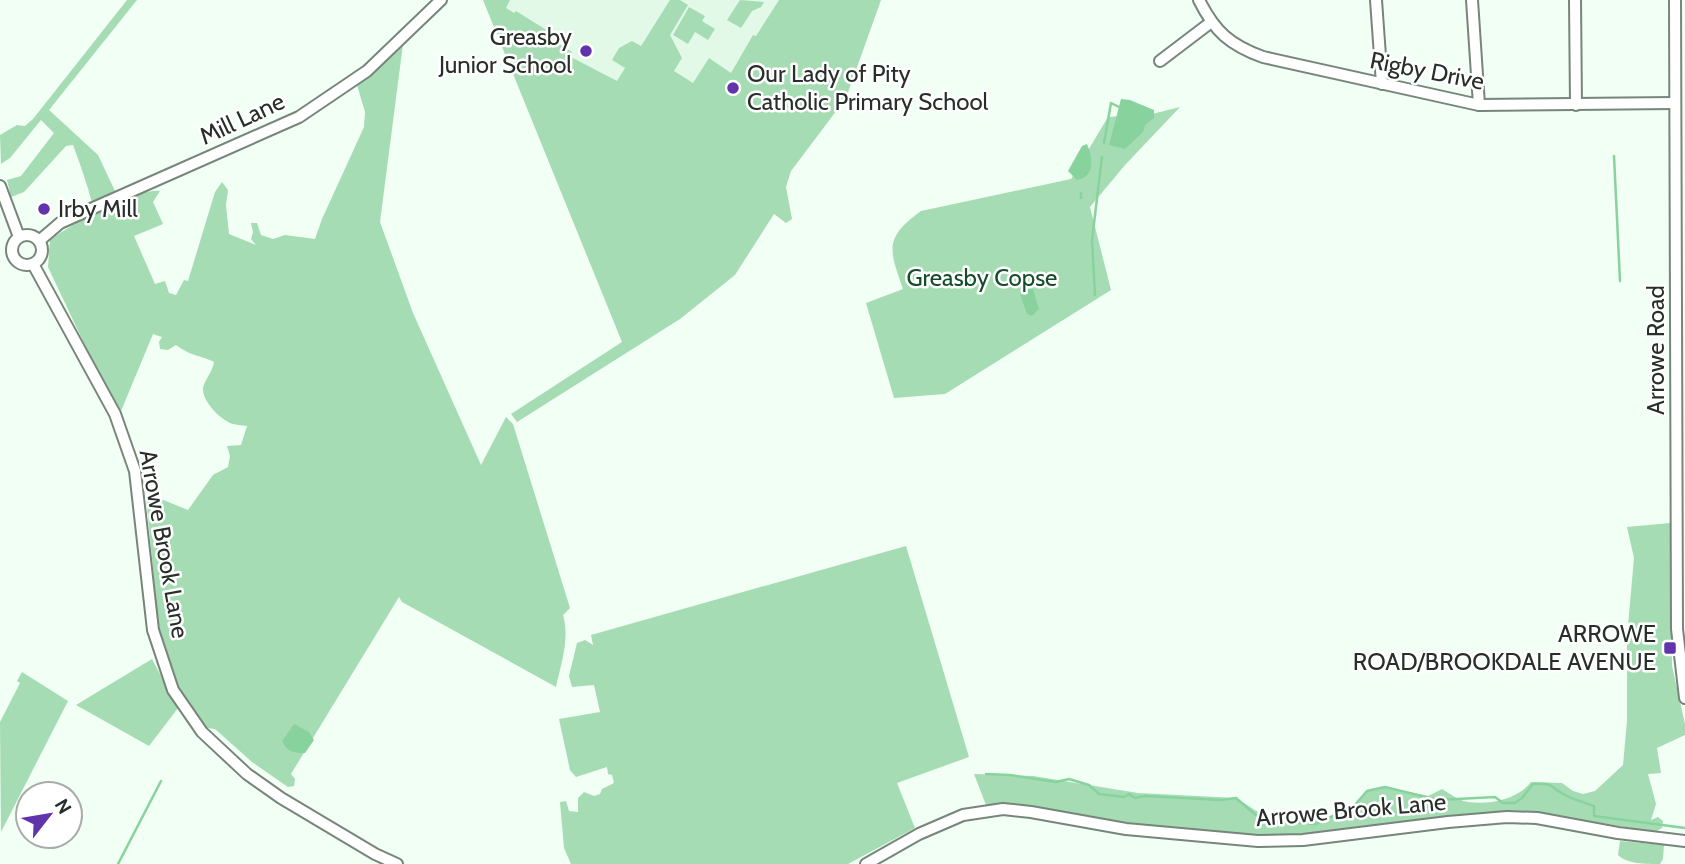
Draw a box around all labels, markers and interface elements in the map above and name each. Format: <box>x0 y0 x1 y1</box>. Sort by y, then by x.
place label: Greasby Junior School <box>438 22 572 79</box>
marker: Greasby Junior School <box>578 43 594 59</box>
street label: Rigby Drive <box>1368 45 1487 96</box>
place label: Our Lady of Pity Catholic Primary School <box>747 59 989 116</box>
marker: Our Lady of Pity Catholic Primary School <box>725 80 741 96</box>
street label: Mill Lane <box>195 86 289 151</box>
place label: Irby Mill <box>58 194 138 223</box>
marker: Irby Mill <box>36 201 52 217</box>
park label: Greasby Copse <box>907 263 1057 292</box>
street label: Arrowe Road <box>1641 285 1670 415</box>
street label: Arrowe Brook Lane <box>134 447 195 640</box>
place label: ARROWE ROAD/BROOKDALE AVENUE <box>1353 619 1656 676</box>
marker: ARROWE ROAD/BROOKDALE AVENUE <box>1662 640 1678 656</box>
north arrow <box>14 780 84 850</box>
street label: Arrowe Brook Lane <box>1255 787 1447 832</box>
text: N <box>50 795 76 818</box>

